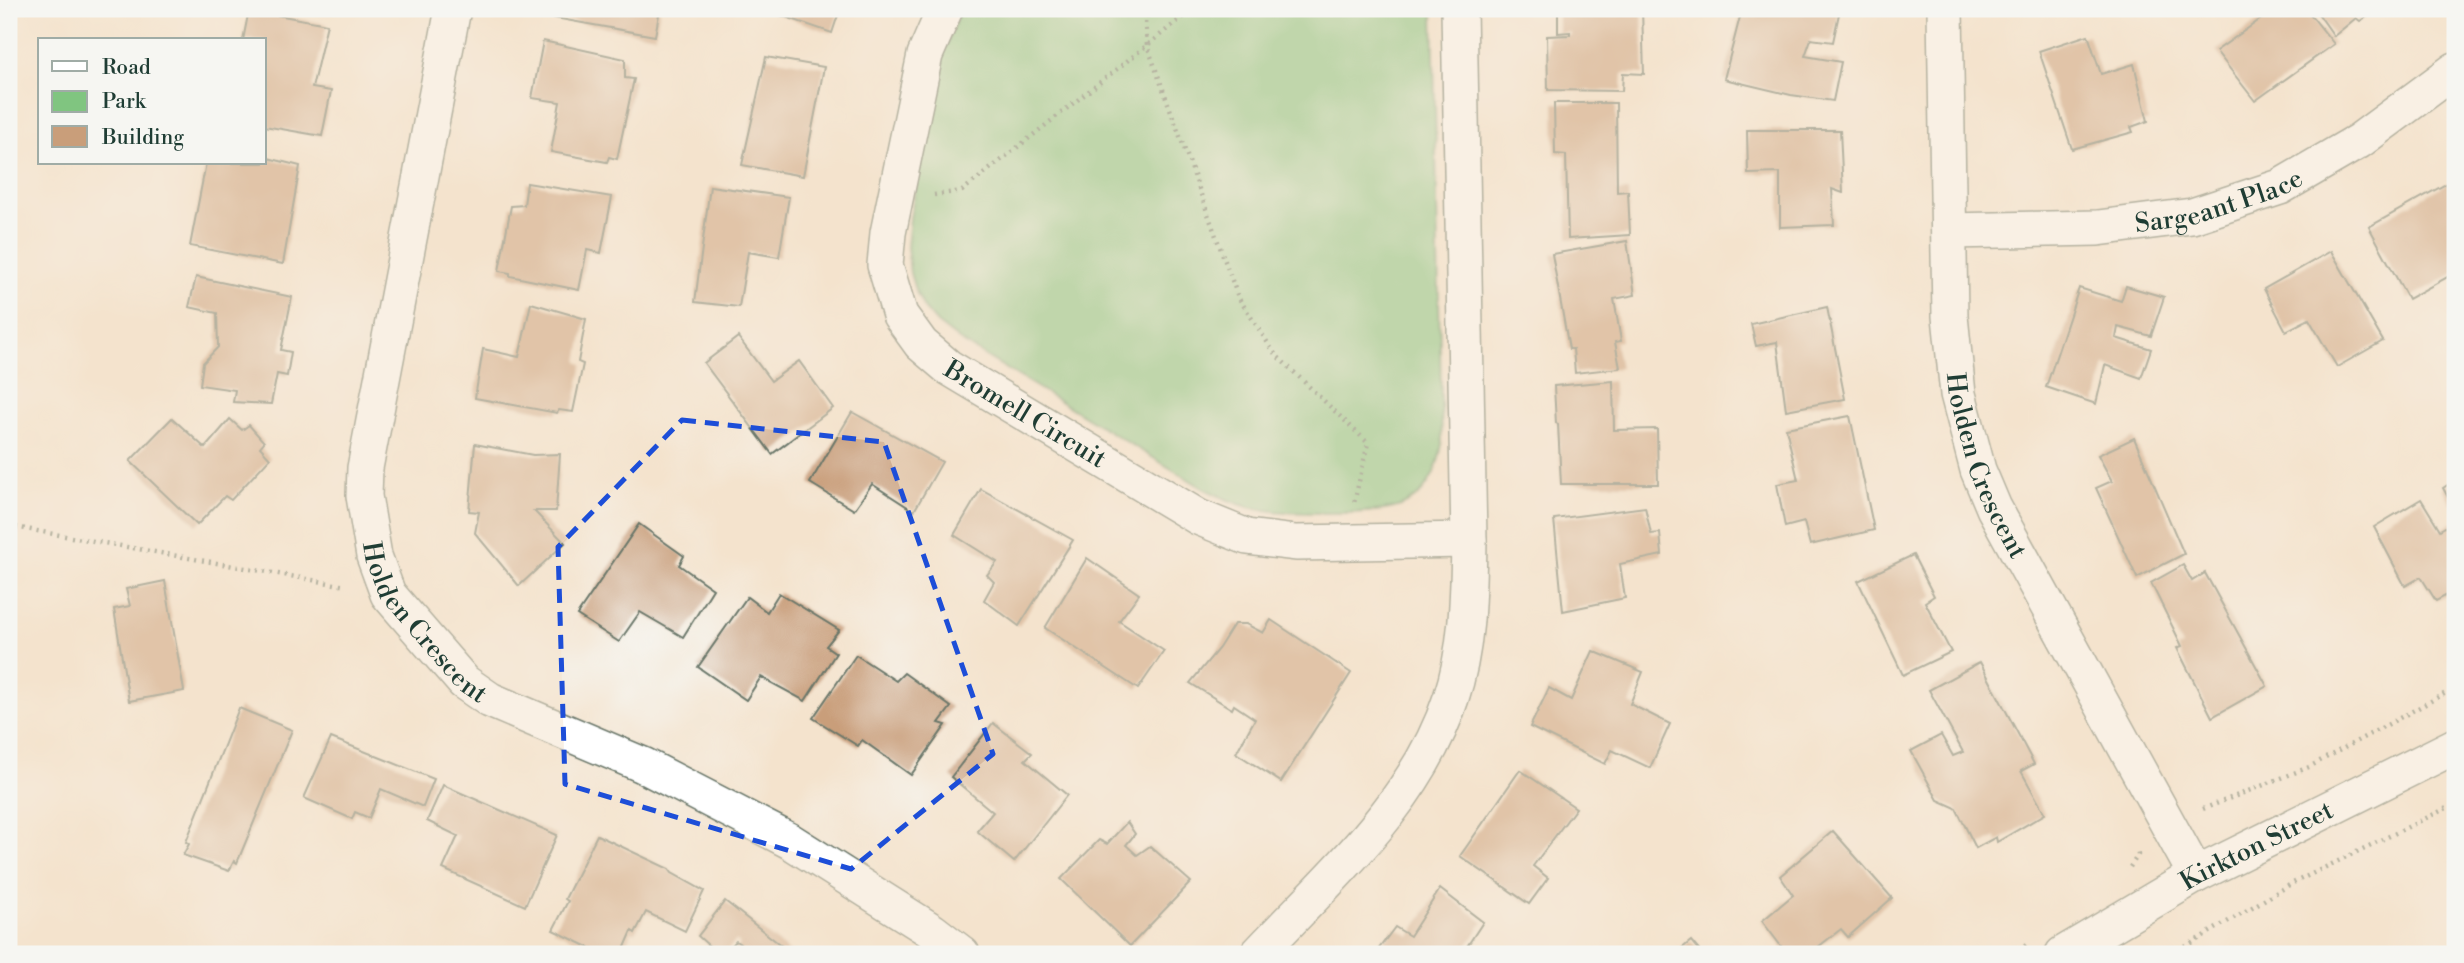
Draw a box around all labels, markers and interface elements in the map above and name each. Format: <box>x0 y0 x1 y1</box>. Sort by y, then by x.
legend <box>38 38 266 164</box>
text: Road <box>102 55 151 81</box>
text: Park <box>102 89 147 115</box>
text: Building <box>101 125 184 151</box>
street label: Sargeant Place <box>2133 162 2309 240</box>
street label: Bromell Circuit <box>937 353 1112 475</box>
street label: Holden Crescent <box>1939 371 2034 564</box>
street label: Holden Crescent <box>355 539 493 710</box>
street label: Kirkton Street <box>2174 794 2339 898</box>

